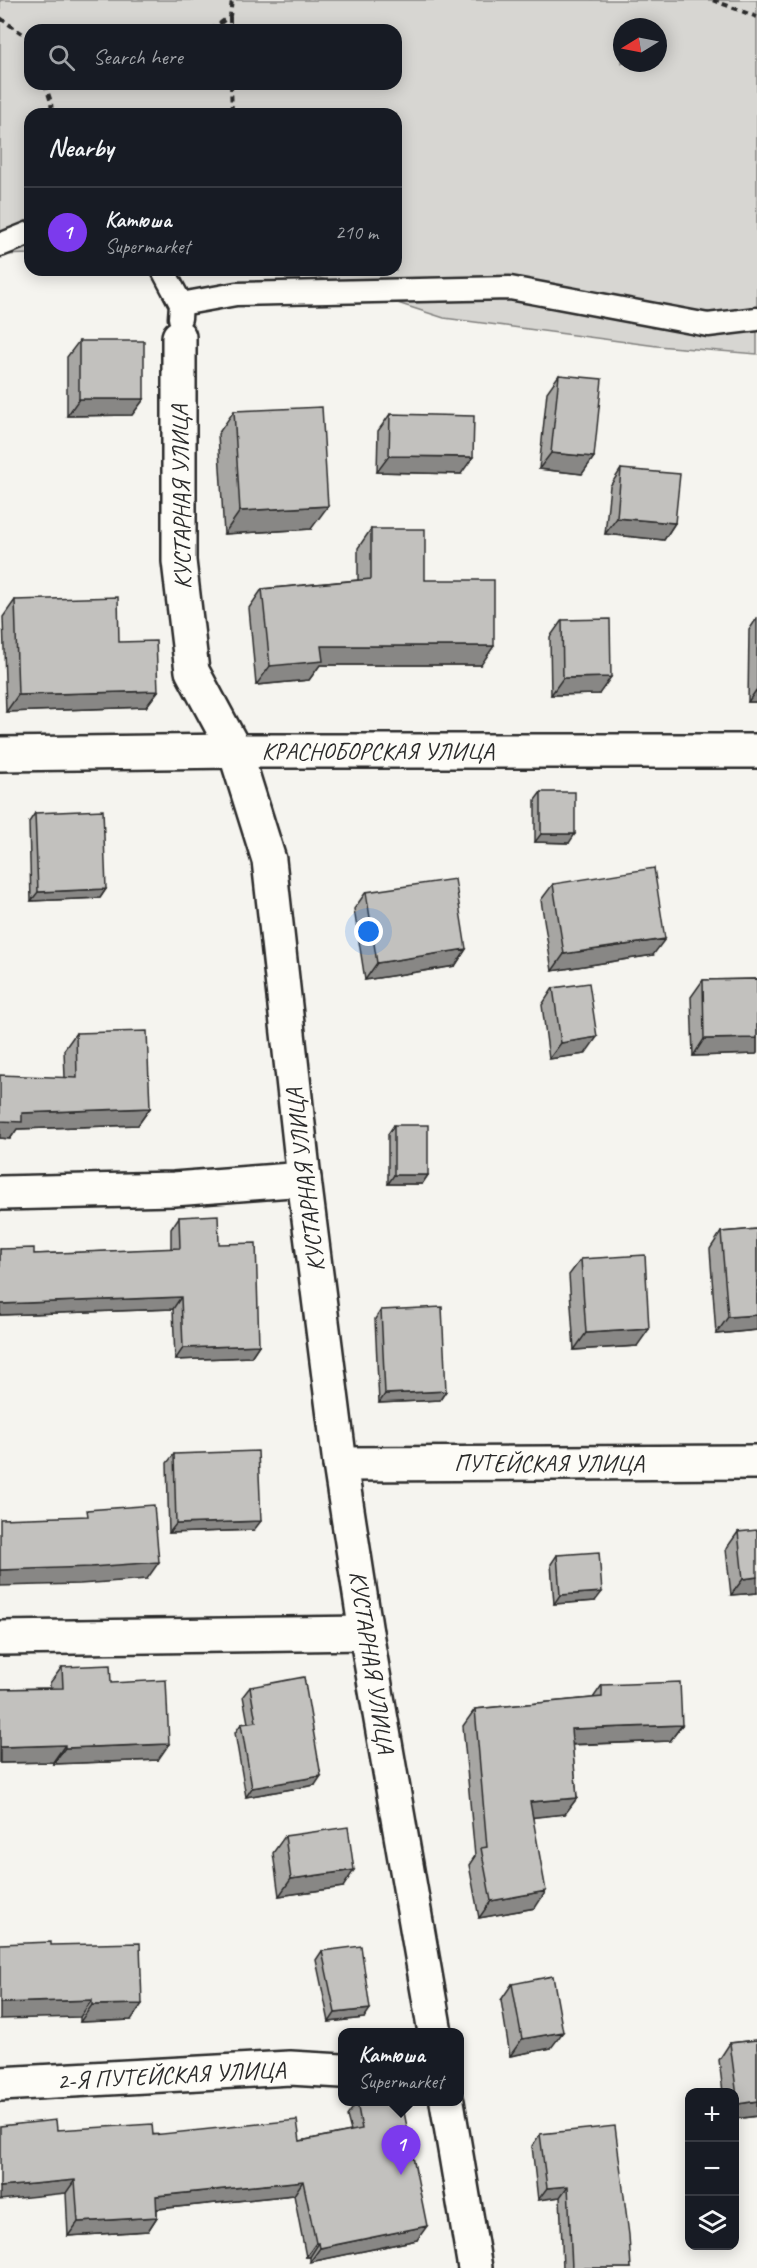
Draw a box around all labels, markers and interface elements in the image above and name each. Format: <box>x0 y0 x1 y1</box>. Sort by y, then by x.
north arrow <box>613 18 667 72</box>
search box <box>24 24 402 90</box>
icon: search <box>45 41 78 74</box>
text: Search here <box>93 43 183 71</box>
text: Nearby <box>48 131 113 164</box>
text: Катюша <box>105 206 171 234</box>
text: 1 <box>63 220 72 245</box>
text: 210 m <box>335 220 378 245</box>
text: Supermarket <box>105 234 190 259</box>
street label: КУСТАРНАЯ УЛИЦА <box>164 404 198 589</box>
street label: КРАСНОБОРСКАЯ УЛИЦА <box>262 736 495 766</box>
your location <box>354 917 383 946</box>
street label: КУСТАРНАЯ УЛИЦА <box>279 1086 331 1273</box>
street label: ПУТЕЙСКАЯ УЛИЦА <box>454 1448 645 1478</box>
street label: КУСТАРНАЯ УЛИЦА <box>343 1569 401 1756</box>
popup <box>338 2028 464 2106</box>
text: Катюша <box>359 2041 425 2069</box>
street label: 2-Я ПУТЕЙСКАЯ УЛИЦА <box>56 2054 287 2096</box>
text: Supermarket <box>359 2069 444 2094</box>
map controls <box>685 2088 739 2250</box>
button: + <box>685 2088 739 2142</box>
pin: 1 <box>382 2126 420 2175</box>
button: − <box>685 2142 739 2196</box>
button: layers <box>685 2196 739 2250</box>

